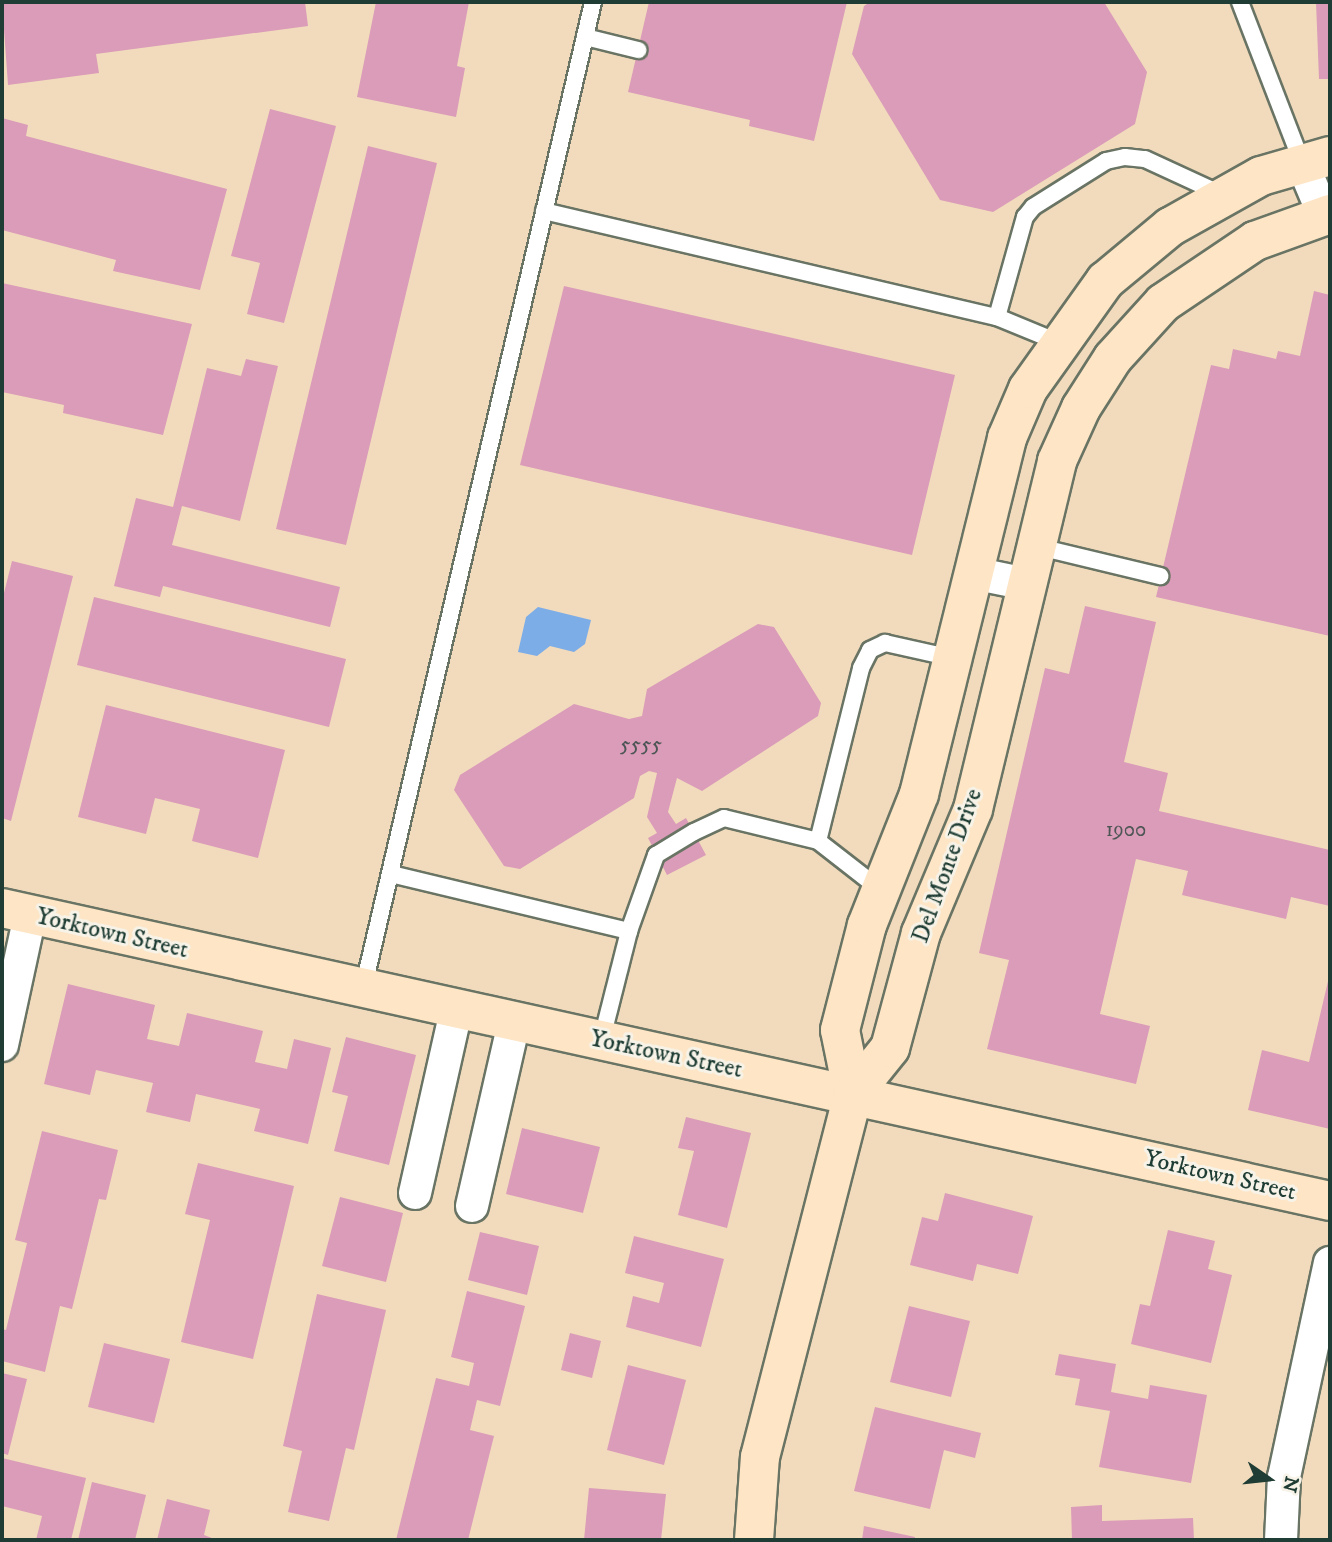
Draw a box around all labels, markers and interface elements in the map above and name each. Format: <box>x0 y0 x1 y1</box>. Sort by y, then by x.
house number: 5555 <box>620 732 662 758</box>
street label: Del Monte Drive <box>907 785 989 947</box>
house number: 1900 <box>1106 817 1146 843</box>
street label: Yorktown Street <box>33 903 191 965</box>
street label: Yorktown Street <box>587 1025 745 1085</box>
street label: Yorktown Street <box>1141 1145 1299 1207</box>
north arrow <box>1234 1444 1304 1514</box>
text: N <box>1277 1474 1303 1495</box>

